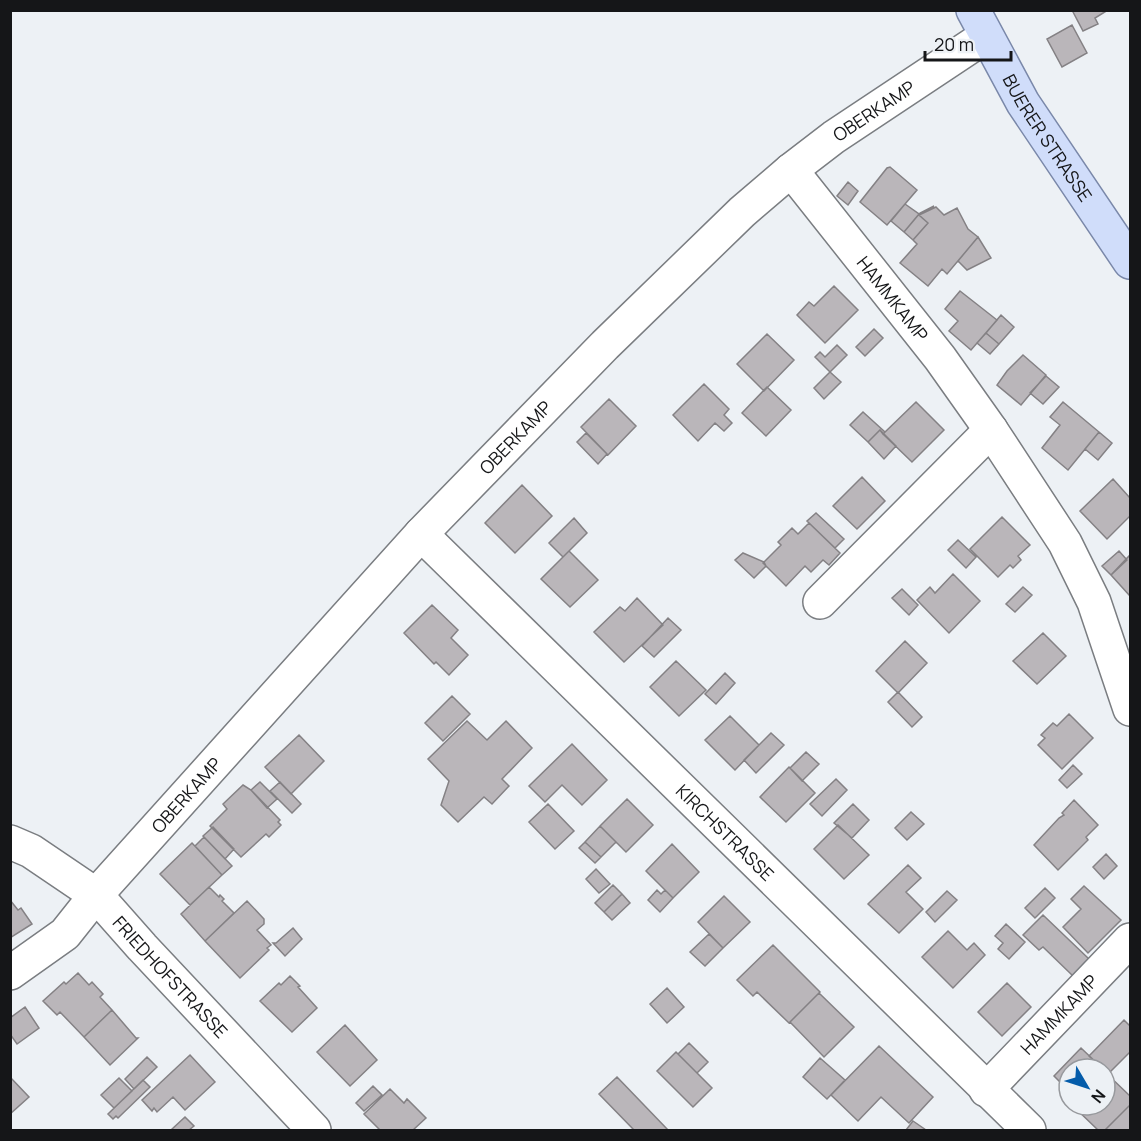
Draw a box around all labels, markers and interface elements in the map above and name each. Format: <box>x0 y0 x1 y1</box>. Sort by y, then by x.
scale bar <box>925 24 1010 62</box>
text: 20 m <box>934 32 974 56</box>
street label: BUERER STRASSE <box>998 70 1098 206</box>
street label: OBERKAMP <box>828 75 919 147</box>
street label: HAMMKAMP <box>852 251 934 346</box>
street label: OBERKAMP <box>474 395 557 479</box>
street label: OBERKAMP <box>146 752 227 838</box>
street label: KIRCHSTRASSE <box>671 779 779 886</box>
street label: FRIEDHOFSTRASSE <box>108 911 233 1043</box>
street label: HAMMKAMP <box>1015 969 1103 1059</box>
north arrow <box>1057 1057 1117 1117</box>
text: N <box>1086 1085 1111 1108</box>

